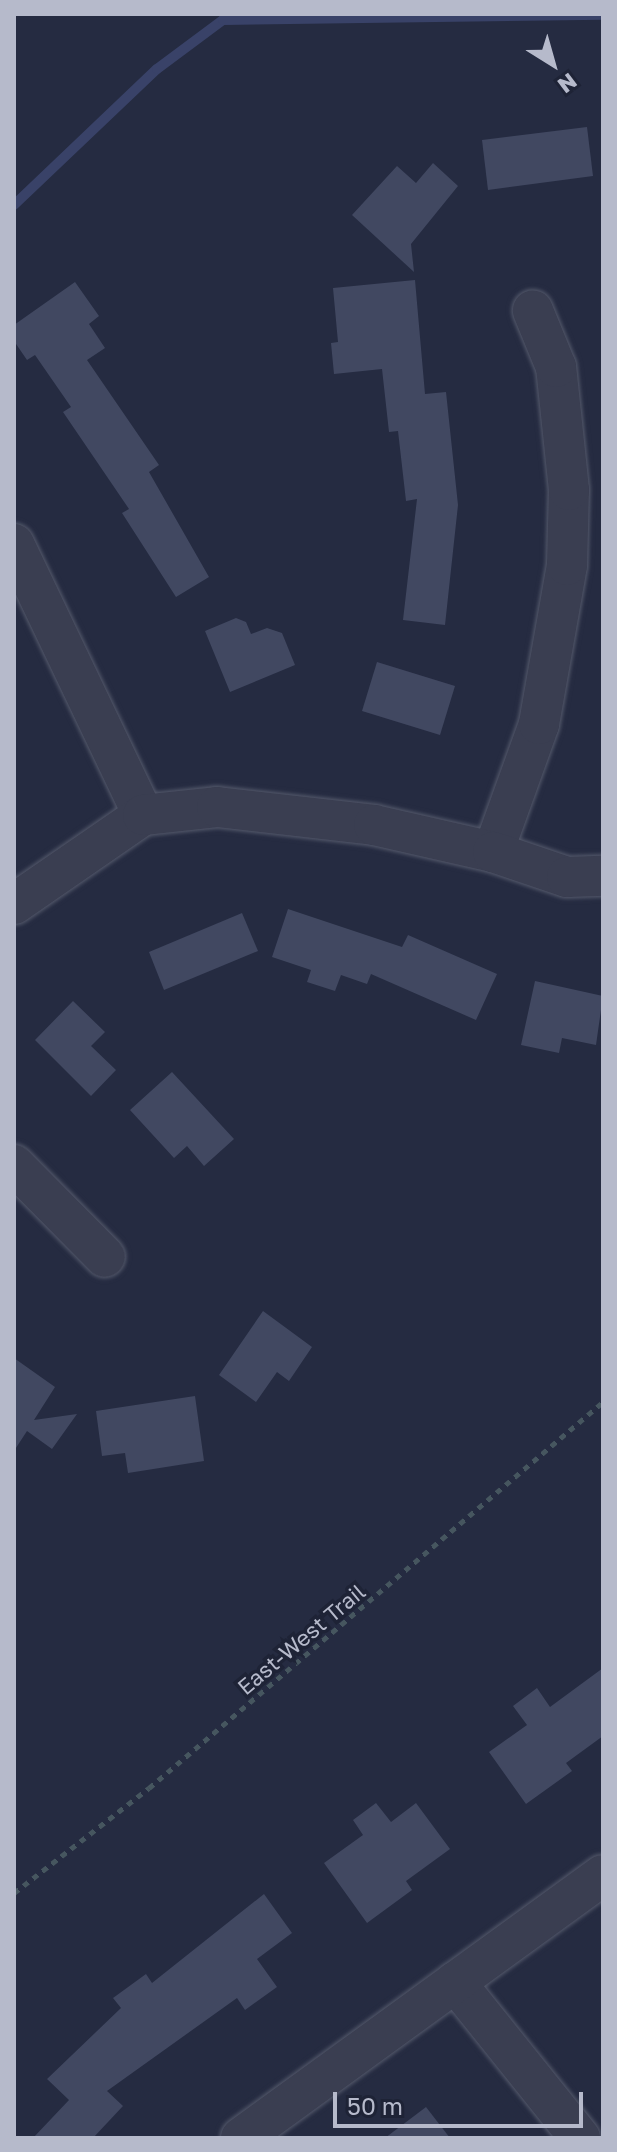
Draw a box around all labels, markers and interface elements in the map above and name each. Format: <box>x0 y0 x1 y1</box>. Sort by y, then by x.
north arrow <box>513 24 593 104</box>
text: N <box>553 68 583 99</box>
street label: East-West Trail <box>232 1578 370 1700</box>
scale bar <box>337 2076 587 2126</box>
text: 50 m <box>347 2091 403 2120</box>

